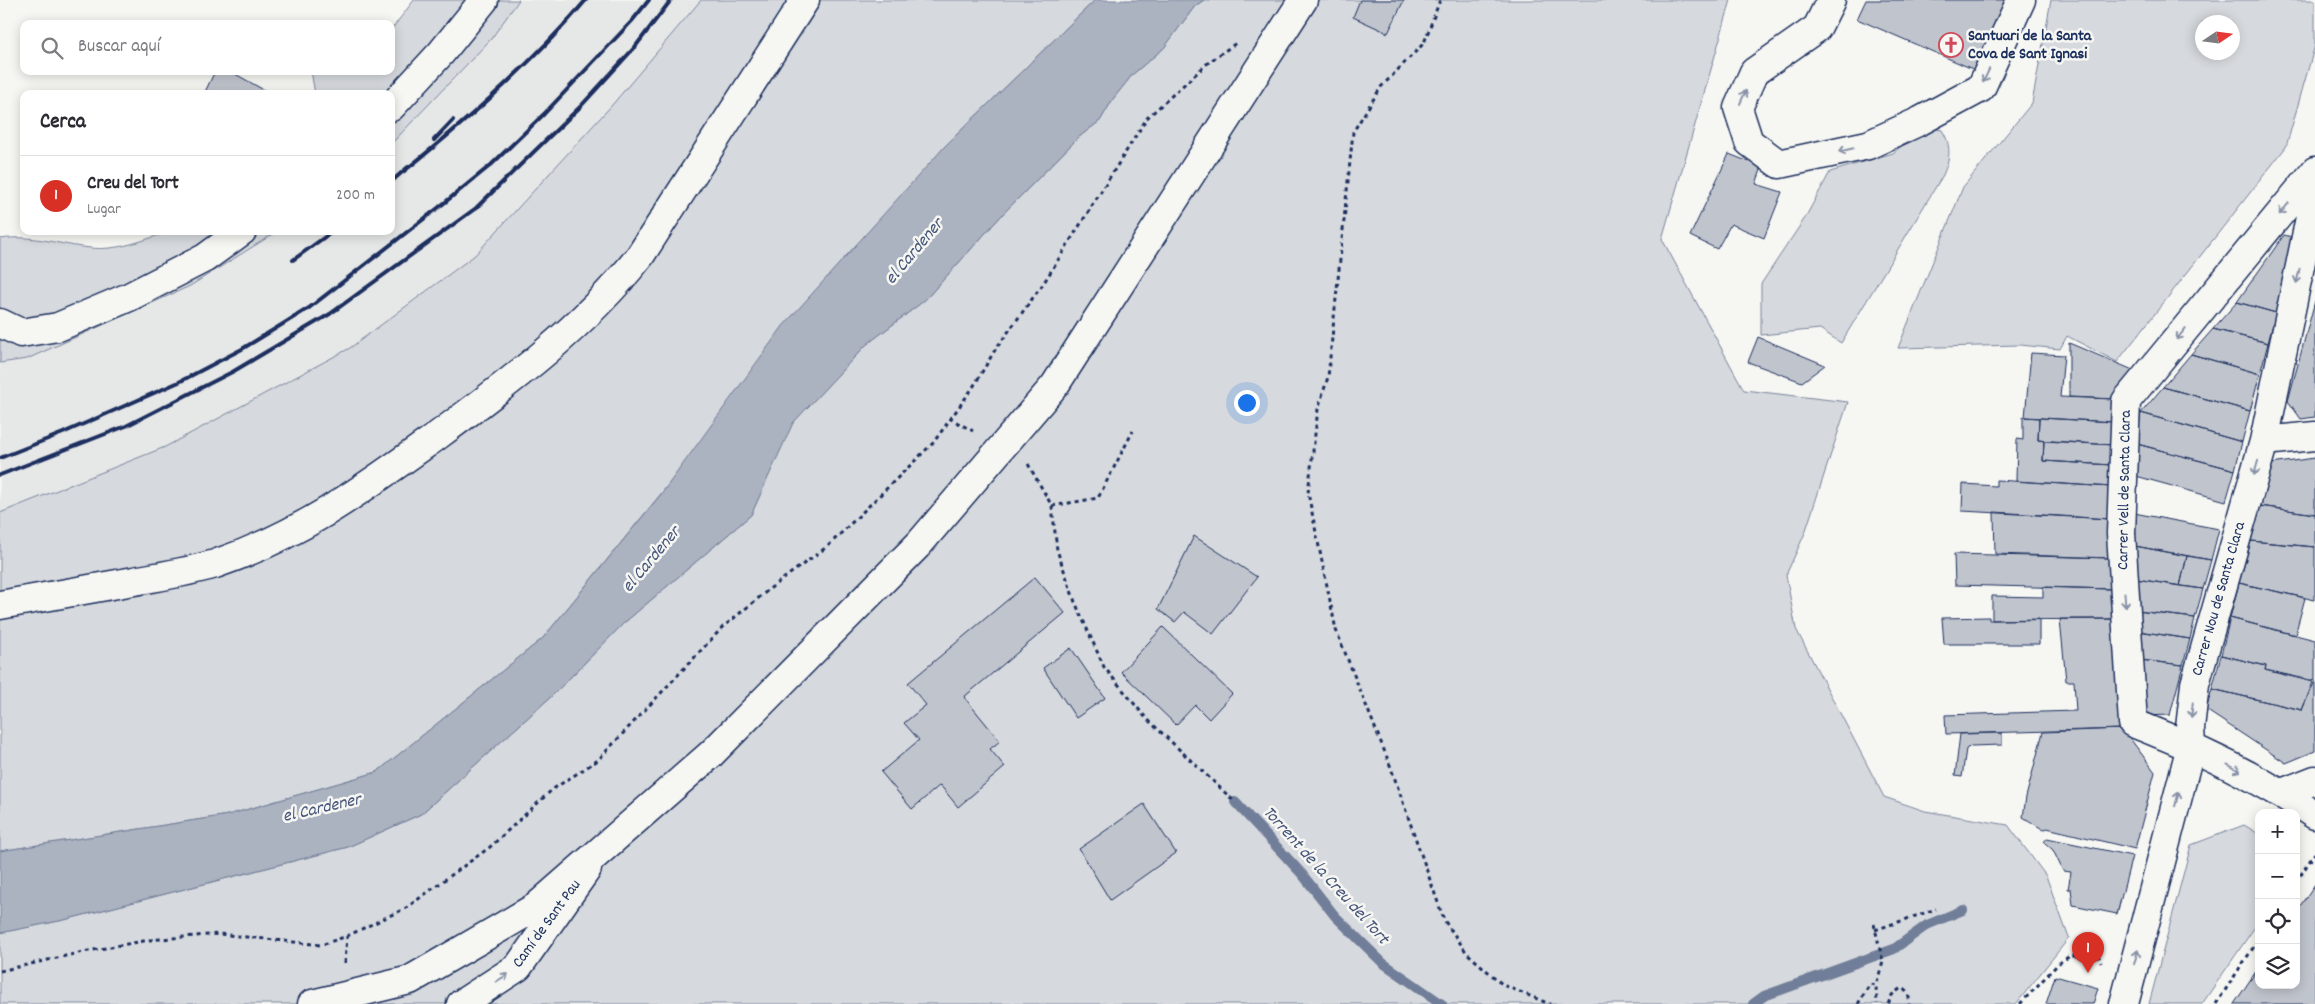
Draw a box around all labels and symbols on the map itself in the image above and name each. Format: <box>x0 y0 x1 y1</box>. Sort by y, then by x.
north arrow <box>2195 15 2240 60</box>
place label: Santuari de la Santa Cova de Sant Ignasi <box>1968 25 2093 66</box>
church icon: Santuari de la Santa Cova de Sant Ignasi <box>1938 32 1964 58</box>
one-way arrow <box>1981 68 1991 83</box>
one-way arrow <box>1738 90 1748 105</box>
one-way arrow <box>1838 146 1854 155</box>
one-way arrow <box>2279 202 2290 215</box>
water label: el Cardener <box>880 212 952 291</box>
one-way arrow <box>2293 267 2302 283</box>
one-way arrow <box>2175 328 2186 341</box>
your location <box>1234 390 1260 416</box>
street label: Carrer Vell de Santa Clara <box>2112 409 2138 570</box>
one-way arrow <box>2251 460 2261 476</box>
street label: Carrer Nou de Santa Clara <box>2186 519 2252 679</box>
water label: el Cardener <box>617 520 689 599</box>
one-way arrow <box>2121 591 2130 607</box>
one-way arrow <box>2187 701 2197 717</box>
one-way arrow <box>2227 763 2242 773</box>
water label: el Cardener <box>280 787 366 830</box>
one-way arrow <box>2173 792 2182 808</box>
water label: Torrent de la Creu del Tort <box>1256 801 1396 952</box>
street label: Camí de Sant Pau <box>507 875 587 973</box>
pin: 1 <box>2072 932 2104 973</box>
one-way arrow <box>2132 949 2141 965</box>
one-way arrow <box>494 973 508 983</box>

